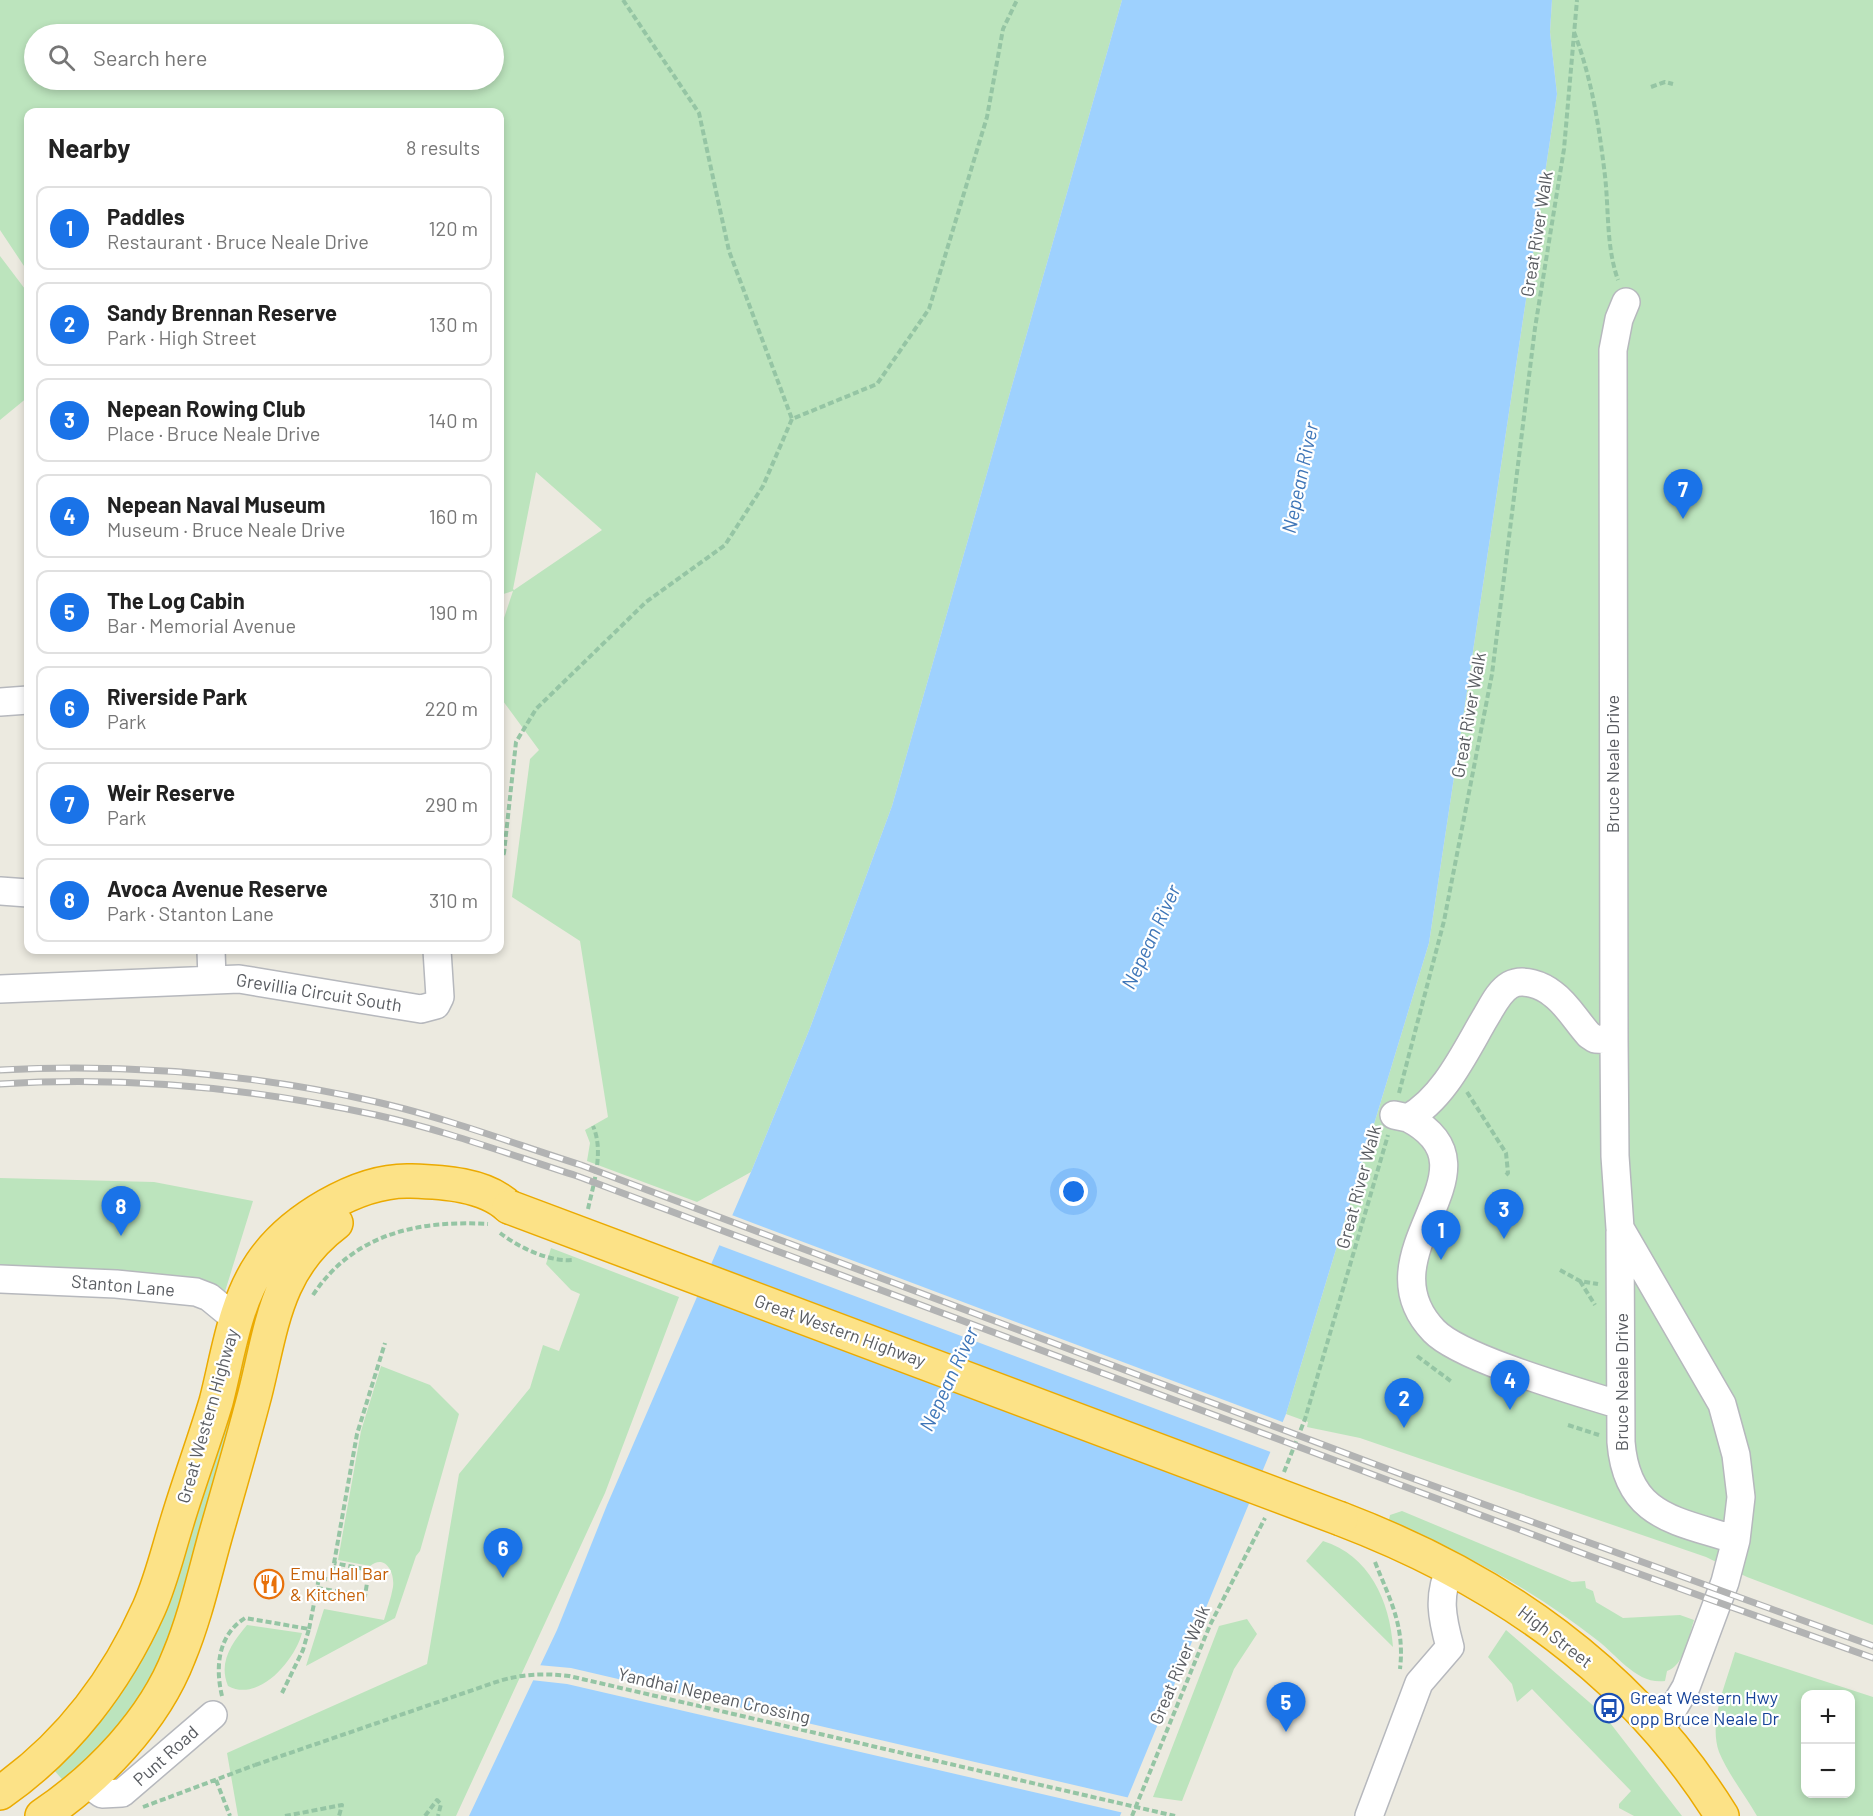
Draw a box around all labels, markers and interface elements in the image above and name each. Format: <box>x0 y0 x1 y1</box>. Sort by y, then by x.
search box <box>24 24 504 90</box>
icon: search <box>45 41 78 74</box>
text: Search here <box>93 44 207 70</box>
text: Nearby <box>48 132 130 163</box>
text: 8 results <box>406 135 480 159</box>
street label: Great River Walk <box>1515 169 1557 298</box>
text: Paddles <box>107 203 185 229</box>
text: 1 <box>66 216 73 240</box>
text: 120 m <box>428 216 478 240</box>
text: Restaurant · Bruce Neale Drive <box>107 229 369 253</box>
text: Sandy Brennan Reserve <box>107 299 337 325</box>
text: 2 <box>64 312 75 336</box>
text: 130 m <box>429 312 478 336</box>
text: Park · High Street <box>107 325 257 349</box>
text: Nepean Rowing Club <box>107 395 306 421</box>
text: 3 <box>64 408 75 432</box>
text: 140 m <box>428 408 478 432</box>
water label: Nepean River <box>1276 419 1323 535</box>
text: Place · Bruce Neale Drive <box>107 421 321 445</box>
pin: 7 <box>1664 470 1702 519</box>
text: Nepean Naval Museum <box>107 491 325 517</box>
text: 4 <box>63 504 76 528</box>
text: 160 m <box>429 504 478 528</box>
text: Museum · Bruce Neale Drive <box>107 517 345 541</box>
text: The Log Cabin <box>107 587 245 613</box>
text: 5 <box>64 600 75 624</box>
text: 190 m <box>429 600 478 624</box>
text: Bar · Memorial Avenue <box>107 613 296 637</box>
street label: Great River Walk <box>1446 650 1490 779</box>
text: Riverside Park <box>107 683 247 709</box>
street label: Bruce Neale Drive <box>1601 695 1623 833</box>
text: 6 <box>64 696 75 720</box>
text: 220 m <box>425 696 478 720</box>
text: Park <box>107 709 146 733</box>
text: Weir Reserve <box>107 779 235 805</box>
text: 7 <box>65 792 74 816</box>
text: 290 m <box>425 792 478 816</box>
text: Park <box>107 805 146 829</box>
text: Avoca Avenue Reserve <box>107 875 328 901</box>
water label: Nepean River <box>1115 880 1185 993</box>
text: 8 <box>64 888 75 912</box>
text: 310 m <box>429 888 478 912</box>
text: Park · Stanton Lane <box>107 901 274 925</box>
street label: Grevillia Circuit South <box>235 968 404 1016</box>
street label: Great River Walk <box>1331 1122 1385 1251</box>
your location <box>1059 1177 1088 1206</box>
pin: 8 <box>102 1186 140 1236</box>
pin: 3 <box>1484 1190 1524 1239</box>
pin: 1 <box>1422 1210 1460 1260</box>
street label: Stanton Lane <box>70 1270 176 1300</box>
street label: Great Western Highway <box>752 1289 929 1371</box>
street label: Bruce Neale Drive <box>1610 1313 1632 1451</box>
water label: Nepean River <box>913 1322 983 1435</box>
street label: Great Western Highway <box>172 1326 243 1506</box>
pin: 4 <box>1490 1360 1530 1410</box>
pin: 2 <box>1384 1378 1424 1428</box>
pin: 6 <box>484 1528 522 1578</box>
place label: Emu Hall Bar & Kitchen <box>290 1562 389 1605</box>
restaurant icon: Emu Hall Bar & Kitchen <box>253 1568 285 1600</box>
street label: High Street <box>1514 1600 1597 1672</box>
street label: Great River Walk <box>1144 1602 1214 1727</box>
street label: Yandhai Nepean Crossing <box>616 1662 813 1728</box>
pin: 5 <box>1266 1682 1306 1732</box>
place label: Great Western Hwy opp Bruce Neale Dr <box>1630 1686 1780 1729</box>
map controls <box>1801 1690 1855 1798</box>
button: + <box>1801 1690 1855 1744</box>
bus stop icon: Great Western Hwy opp Bruce Neale Dr <box>1593 1692 1625 1724</box>
street label: Punt Road <box>128 1720 202 1790</box>
button: − <box>1801 1744 1855 1798</box>

